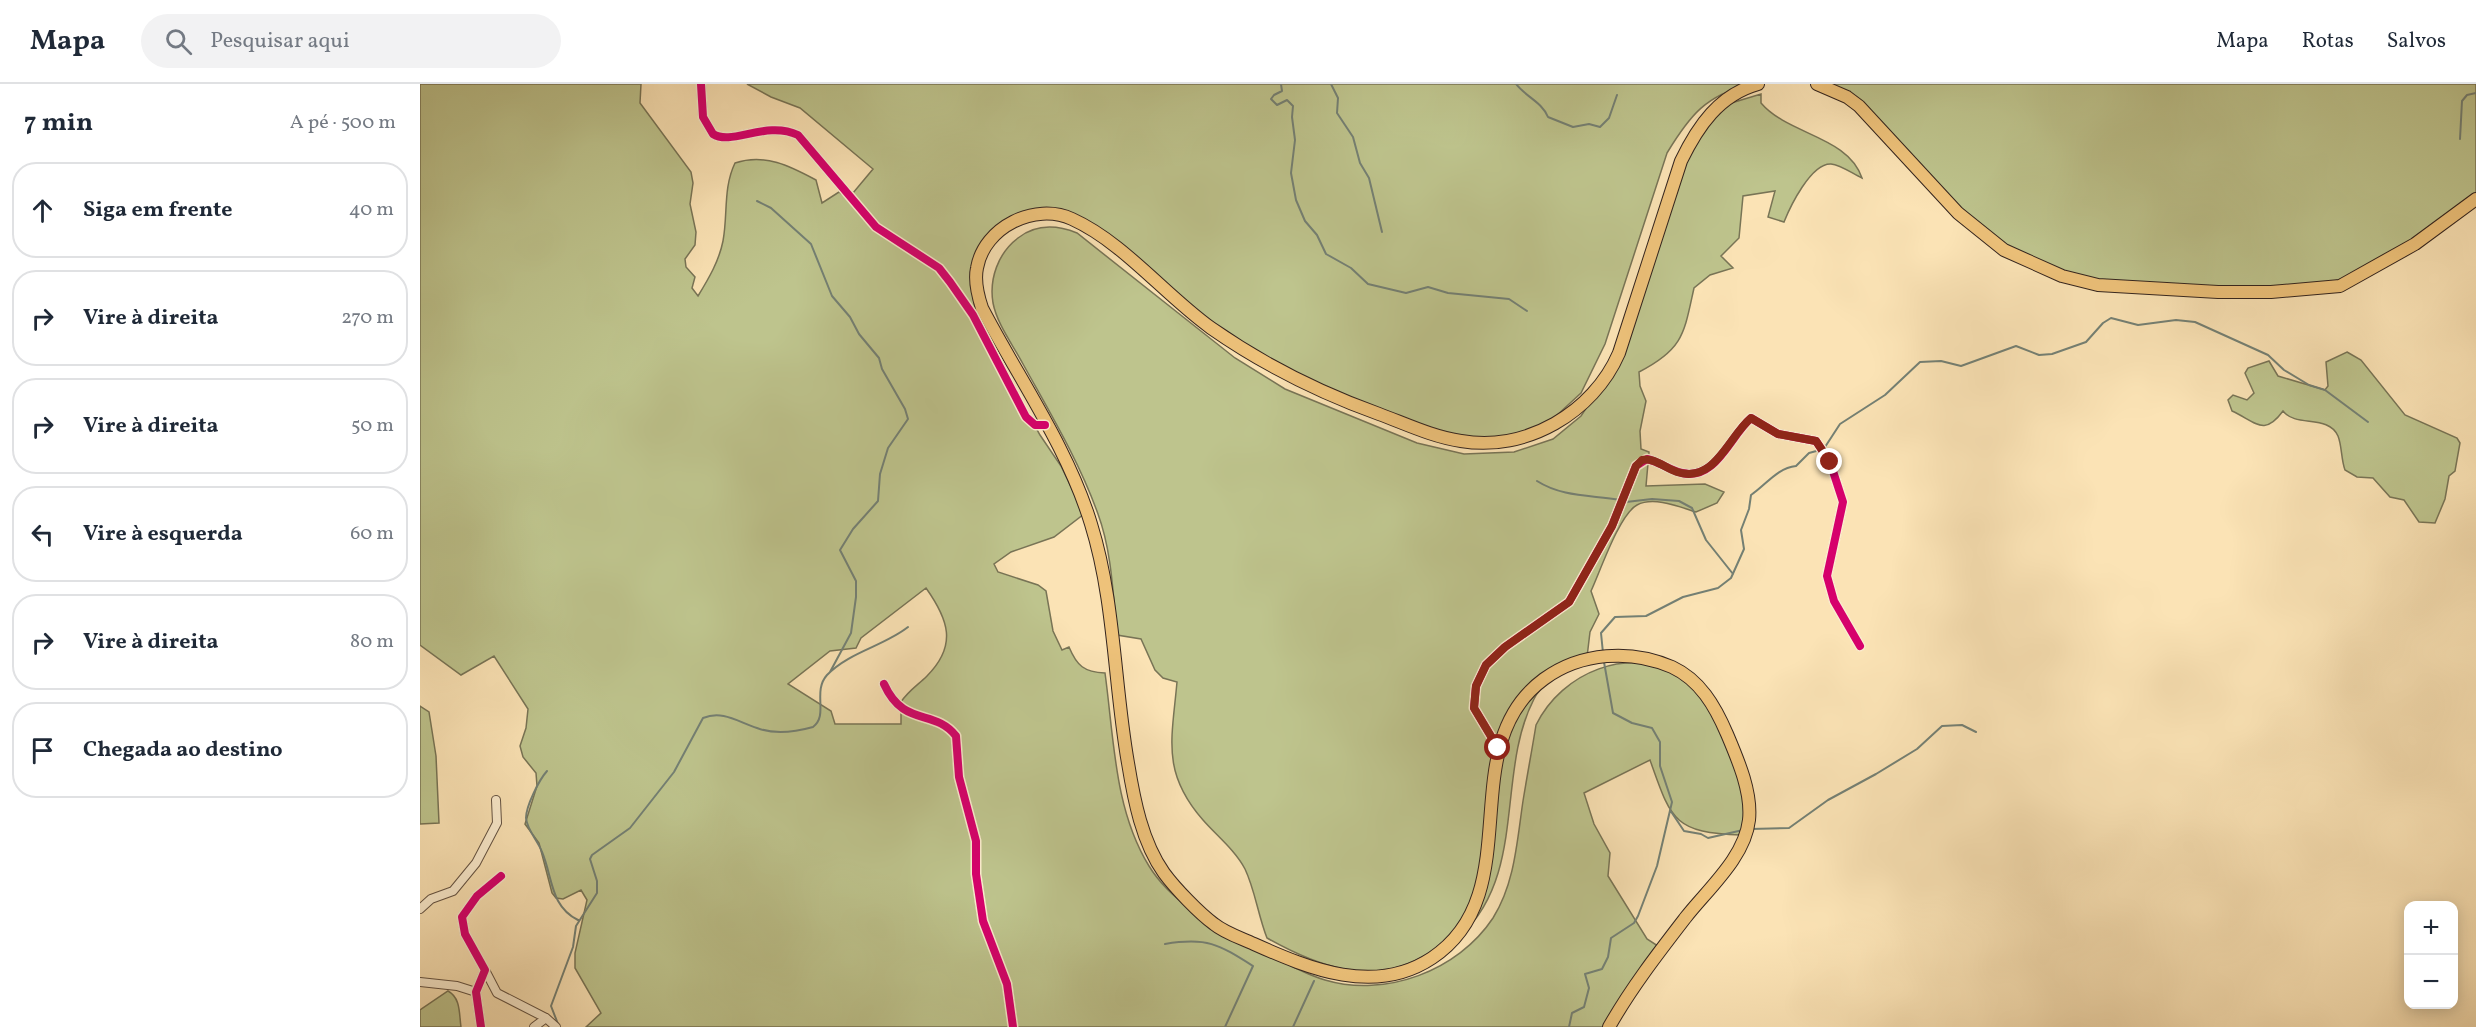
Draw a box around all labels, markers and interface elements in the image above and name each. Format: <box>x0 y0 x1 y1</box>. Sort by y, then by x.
search box <box>141 14 561 68</box>
text: Mapa <box>30 22 105 61</box>
icon: search <box>162 25 195 58</box>
text: Pesquisar aqui <box>210 26 350 57</box>
text: Mapa <box>2216 27 2269 56</box>
text: Rotas <box>2302 27 2354 56</box>
text: Salvos <box>2387 27 2446 56</box>
text: 7 min <box>24 105 93 141</box>
text: A pé · 500 m <box>290 109 396 137</box>
icon: ahead <box>26 194 59 227</box>
text: Siga em frente <box>83 195 233 226</box>
text: 40 m <box>349 196 394 224</box>
icon: right <box>26 302 59 335</box>
text: Vire à direita <box>83 303 219 334</box>
text: 270 m <box>341 304 394 332</box>
icon: right <box>26 410 59 443</box>
text: Vire à direita <box>83 411 219 442</box>
text: 50 m <box>351 412 394 440</box>
route end <box>1816 448 1842 474</box>
icon: left <box>26 518 59 551</box>
text: Vire à esquerda <box>83 519 243 550</box>
text: 60 m <box>350 520 394 548</box>
icon: right <box>26 626 59 659</box>
text: Vire à direita <box>83 627 219 658</box>
text: 80 m <box>350 628 394 656</box>
icon: arrive <box>26 734 59 767</box>
route start <box>1484 734 1510 760</box>
text: Chegada ao destino <box>83 735 283 766</box>
map controls <box>2404 901 2458 1009</box>
button: + <box>2404 901 2458 955</box>
button: − <box>2404 955 2458 1009</box>

